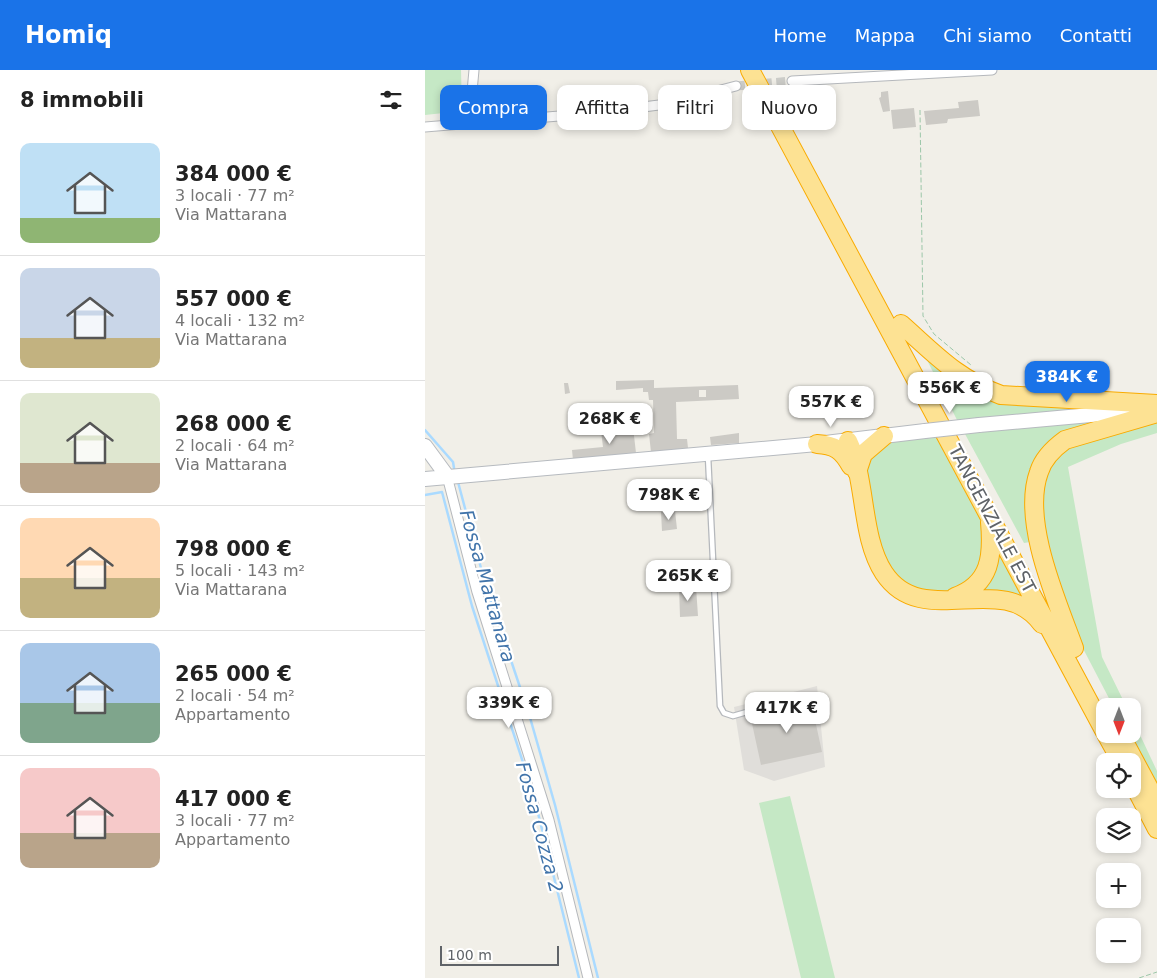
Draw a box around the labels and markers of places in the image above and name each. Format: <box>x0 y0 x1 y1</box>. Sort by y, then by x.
pin: 384K € <box>1026 360 1108 403</box>
pin: 556K € <box>909 372 991 414</box>
pin: 557K € <box>790 386 872 428</box>
pin: 268K € <box>569 402 651 445</box>
pin: 798K € <box>628 478 710 521</box>
pin: 265K € <box>647 560 729 602</box>
pin: 339K € <box>468 686 550 729</box>
pin: 417K € <box>746 692 828 734</box>

